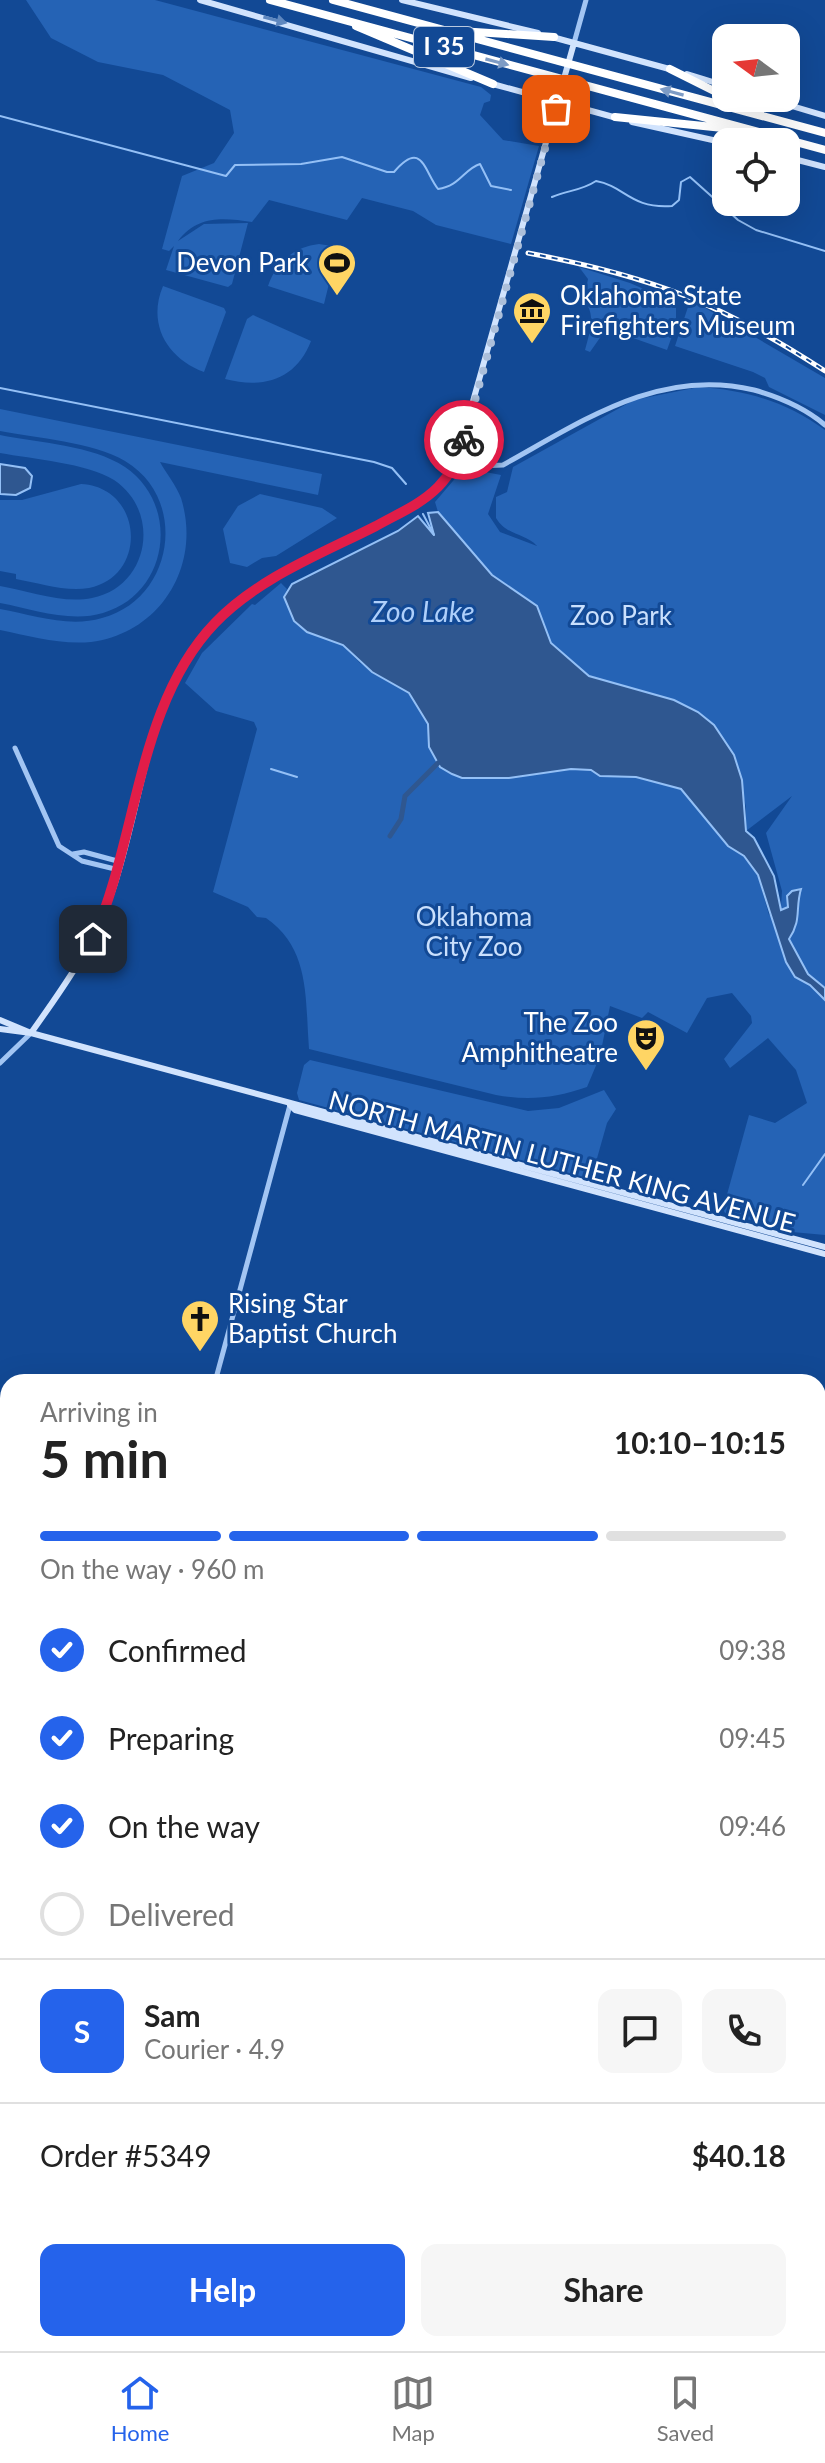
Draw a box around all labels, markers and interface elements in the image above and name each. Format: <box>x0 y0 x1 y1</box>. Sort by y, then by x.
one-way arrow <box>263 15 288 27</box>
north arrow <box>712 24 800 112</box>
map controls <box>712 24 800 216</box>
road number: I 35 <box>414 27 474 67</box>
one-way arrow <box>486 56 510 69</box>
pin <box>522 75 590 143</box>
one-way arrow <box>660 85 685 97</box>
icon: bag <box>534 87 578 131</box>
button: locate <box>712 128 800 216</box>
sports icon: Devon Park <box>316 242 358 297</box>
place label: Devon Park <box>176 246 310 278</box>
place label: Oklahoma State Firefighters Museum <box>560 279 796 341</box>
museum icon: Oklahoma State Firefighters Museum <box>511 290 553 345</box>
courier <box>424 400 504 480</box>
icon: bike <box>442 418 486 462</box>
water label: Zoo Lake <box>370 594 475 628</box>
park label: Zoo Park <box>570 599 673 631</box>
park label: Oklahoma City Zoo <box>416 900 532 962</box>
pin <box>59 905 127 973</box>
icon: home <box>71 917 115 961</box>
place label: The Zoo Amphitheatre <box>461 1006 618 1068</box>
theatre icon: The Zoo Amphitheatre <box>625 1017 667 1072</box>
street label: NORTH MARTIN LUTHER KING AVENUE <box>325 1083 799 1239</box>
place label: Rising Star Baptist Church <box>228 1287 397 1349</box>
church icon: Rising Star Baptist Church <box>179 1298 221 1353</box>
text: Arriving in <box>40 1396 158 1428</box>
text: 10:10–10:15 <box>614 1424 786 1460</box>
text: 5 min <box>40 1427 169 1489</box>
text: On the way · 960 m <box>40 1553 264 1585</box>
icon: check <box>40 1628 84 1672</box>
text: Confirmed <box>108 1632 247 1668</box>
text: 09:38 <box>719 1634 786 1666</box>
icon: check <box>40 1716 84 1760</box>
text: Preparing <box>108 1720 234 1756</box>
text: 09:45 <box>719 1722 786 1754</box>
icon: check <box>40 1804 84 1848</box>
text: On the way <box>108 1808 260 1844</box>
text: 09:46 <box>719 1810 786 1842</box>
text: Delivered <box>108 1896 235 1932</box>
button: chat <box>598 1989 682 2073</box>
button: phone <box>702 1989 786 2073</box>
text: Sam <box>144 1997 201 2033</box>
text: S <box>74 2013 90 2049</box>
text: Courier · 4.9 <box>144 2033 285 2065</box>
text: Order #5349 <box>40 2137 212 2173</box>
text: $40.18 <box>692 2137 786 2173</box>
button: Help <box>40 2244 405 2336</box>
button: Share <box>421 2244 786 2336</box>
tab: Home <box>111 2371 169 2446</box>
tab: Map <box>391 2371 435 2446</box>
tab: Saved <box>657 2371 714 2446</box>

